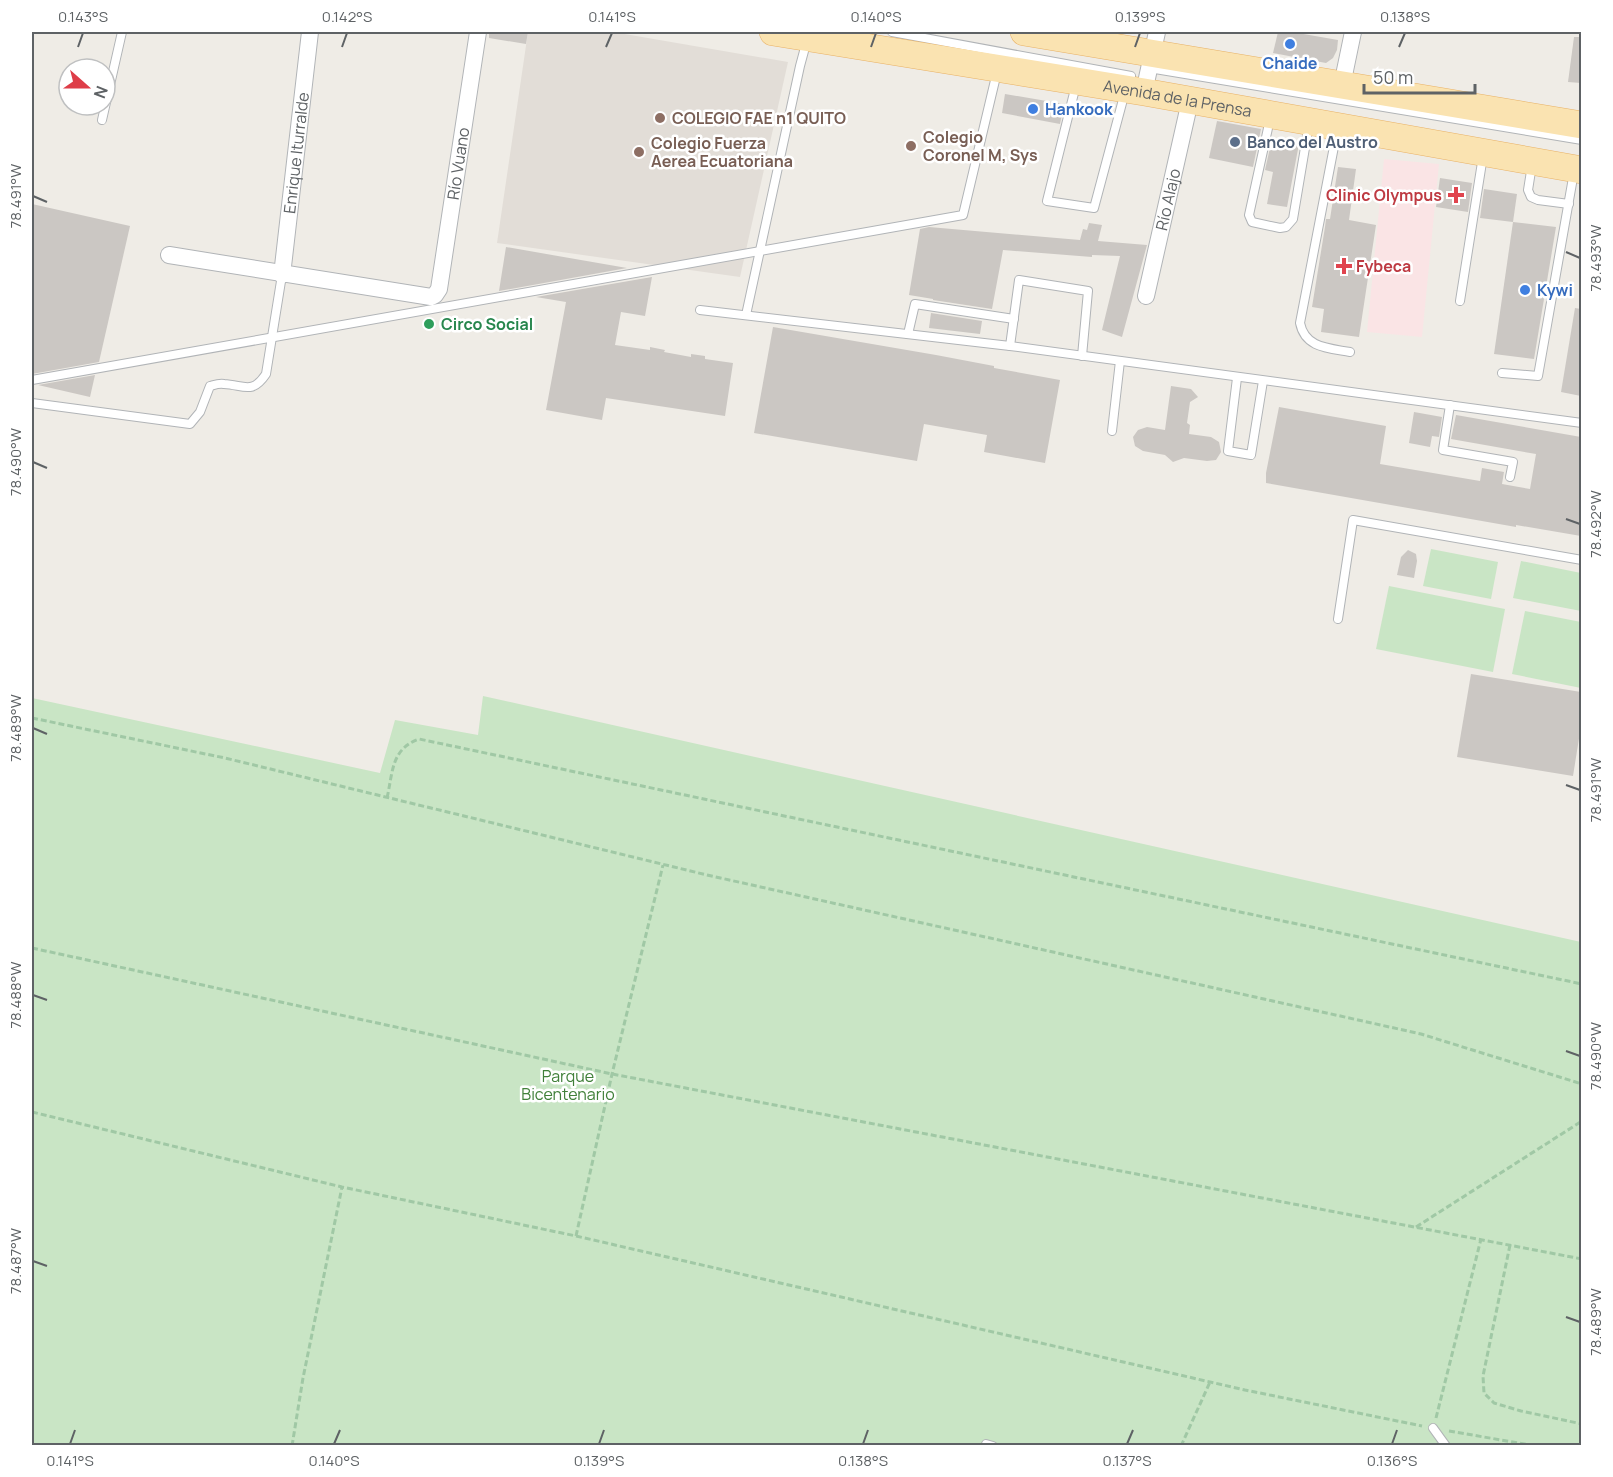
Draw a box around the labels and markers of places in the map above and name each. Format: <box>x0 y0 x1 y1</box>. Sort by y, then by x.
marker: Chaide <box>1283 37 1297 51</box>
place label: Chaide <box>1262 52 1318 74</box>
place label: Hankook <box>1045 98 1113 120</box>
marker: Hankook <box>1026 102 1040 116</box>
place label: COLEGIO FAE n1 QUITO <box>672 107 846 129</box>
marker: COLEGIO FAE n1 QUITO <box>653 111 667 125</box>
place label: Colegio Coronel M, Sys <box>923 126 1038 166</box>
place label: Banco del Austro <box>1247 131 1378 153</box>
place label: Colegio Fuerza Aerea Ecuatoriana <box>651 132 793 172</box>
marker: Banco del Austro <box>1228 135 1242 149</box>
marker: Colegio Coronel M, Sys <box>904 139 918 153</box>
marker: Colegio Fuerza Aerea Ecuatoriana <box>632 145 646 159</box>
place label: Clinic Olympus <box>1326 184 1442 206</box>
marker: Clinic Olympus <box>1447 186 1465 204</box>
place label: Fybeca <box>1356 255 1411 277</box>
marker: Fybeca <box>1337 259 1351 273</box>
place label: Kywi <box>1537 279 1573 301</box>
marker: Kywi <box>1518 283 1532 297</box>
place label: Circo Social <box>441 313 533 335</box>
marker: Circo Social <box>422 317 436 331</box>

